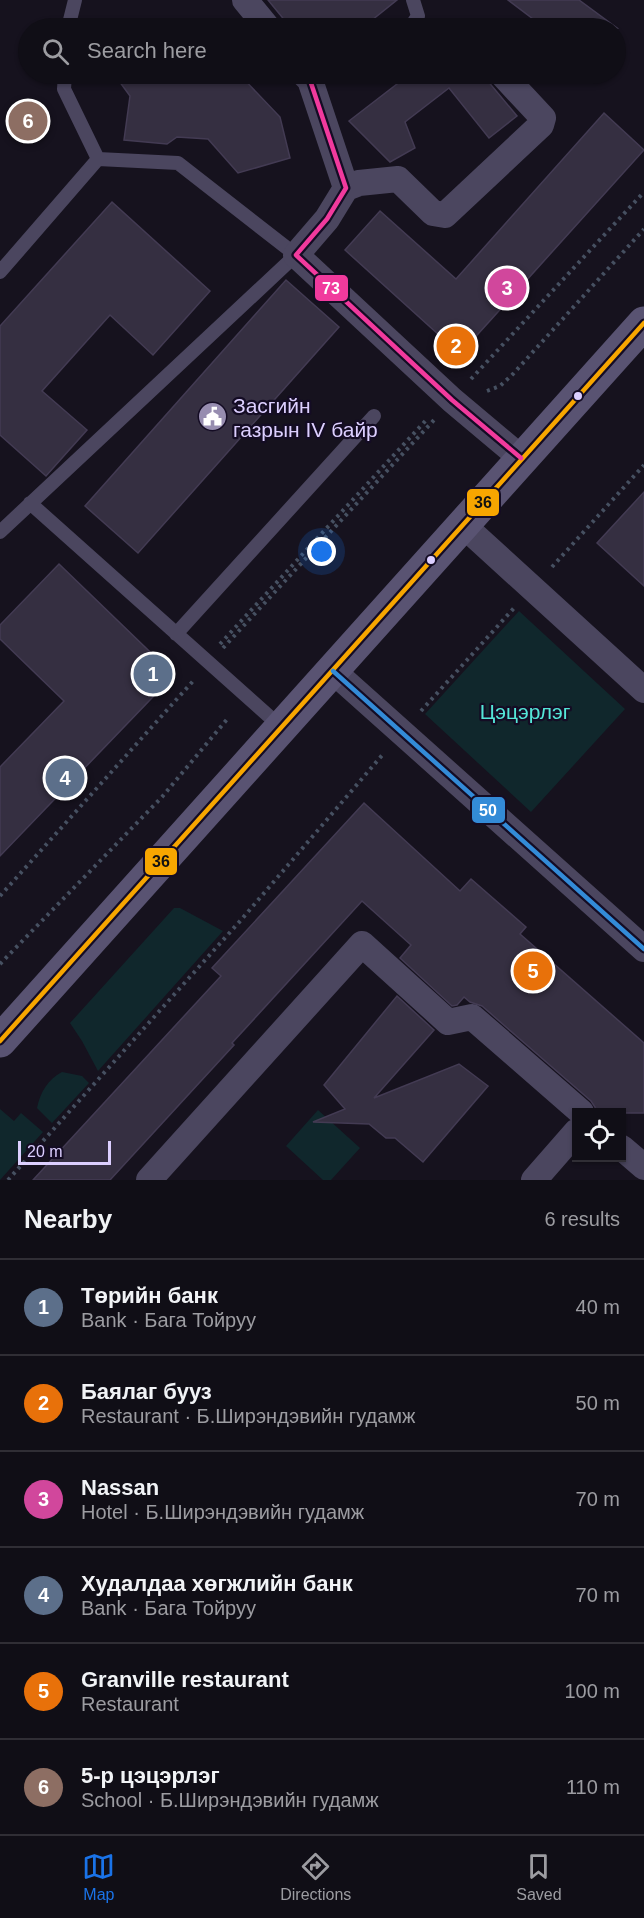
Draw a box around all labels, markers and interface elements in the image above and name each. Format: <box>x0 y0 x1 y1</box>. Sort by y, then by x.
search box <box>18 18 626 84</box>
icon: search <box>39 35 72 68</box>
text: Search here <box>87 38 207 63</box>
pin: 6 <box>9 98 48 144</box>
pin: 3 <box>488 266 526 310</box>
line badge: 73 <box>314 274 349 302</box>
text: 73 <box>322 280 340 297</box>
pin: 2 <box>436 324 476 368</box>
unlabelled marker <box>572 390 584 402</box>
place label: Засгийн газрын IV байр <box>233 394 378 441</box>
public building icon: Засгийн газрын IV байр <box>196 401 228 433</box>
line badge: 36 <box>466 488 500 517</box>
text: 36 <box>474 494 492 511</box>
your location <box>307 537 336 566</box>
unlabelled marker <box>425 554 437 566</box>
pin: 1 <box>134 652 172 696</box>
park label: Цэцэрлэг <box>480 700 571 723</box>
pin: 4 <box>46 756 84 800</box>
line badge: 50 <box>471 796 506 824</box>
text: 50 <box>479 802 497 819</box>
line badge: 36 <box>144 847 178 876</box>
text: 36 <box>152 853 170 870</box>
pin: 5 <box>514 948 552 994</box>
map controls <box>572 1108 626 1162</box>
button: locate <box>572 1108 626 1162</box>
scale bar <box>18 1138 111 1166</box>
text: 20 m <box>27 1143 63 1160</box>
text: Nearby <box>24 1204 112 1234</box>
text: 6 results <box>544 1208 620 1230</box>
text: Төрийн банк <box>81 1283 218 1308</box>
text: 1 <box>38 1296 49 1318</box>
text: 40 m <box>576 1296 620 1318</box>
text: Bank · Бага Тойруу <box>81 1309 256 1331</box>
text: Баялаг бууз <box>81 1379 212 1404</box>
text: 2 <box>38 1392 49 1414</box>
text: 50 m <box>576 1392 620 1414</box>
text: Restaurant · Б.Ширэндэвийн гудамж <box>81 1405 415 1427</box>
text: Nassan <box>81 1475 159 1500</box>
text: 3 <box>38 1488 49 1510</box>
text: 70 m <box>576 1488 620 1510</box>
text: Hotel · Б.Ширэндэвийн гудамж <box>81 1501 364 1523</box>
text: Худалдаа хөгжлийн банк <box>81 1571 353 1596</box>
text: 4 <box>38 1584 49 1606</box>
text: 70 m <box>576 1584 620 1606</box>
text: Bank · Бага Тойруу <box>81 1597 256 1619</box>
text: Granville restaurant <box>81 1667 289 1692</box>
text: 5 <box>38 1680 49 1702</box>
text: 100 m <box>564 1680 620 1702</box>
text: Restaurant <box>81 1693 179 1715</box>
text: 5-р цэцэрлэг <box>81 1763 220 1788</box>
text: 6 <box>38 1776 49 1798</box>
text: 110 m <box>566 1776 620 1798</box>
text: School · Б.Ширэндэвийн гудамж <box>81 1789 379 1811</box>
tab: Map <box>82 1850 115 1904</box>
tab: Directions <box>280 1850 351 1904</box>
tab: Saved <box>516 1850 562 1904</box>

